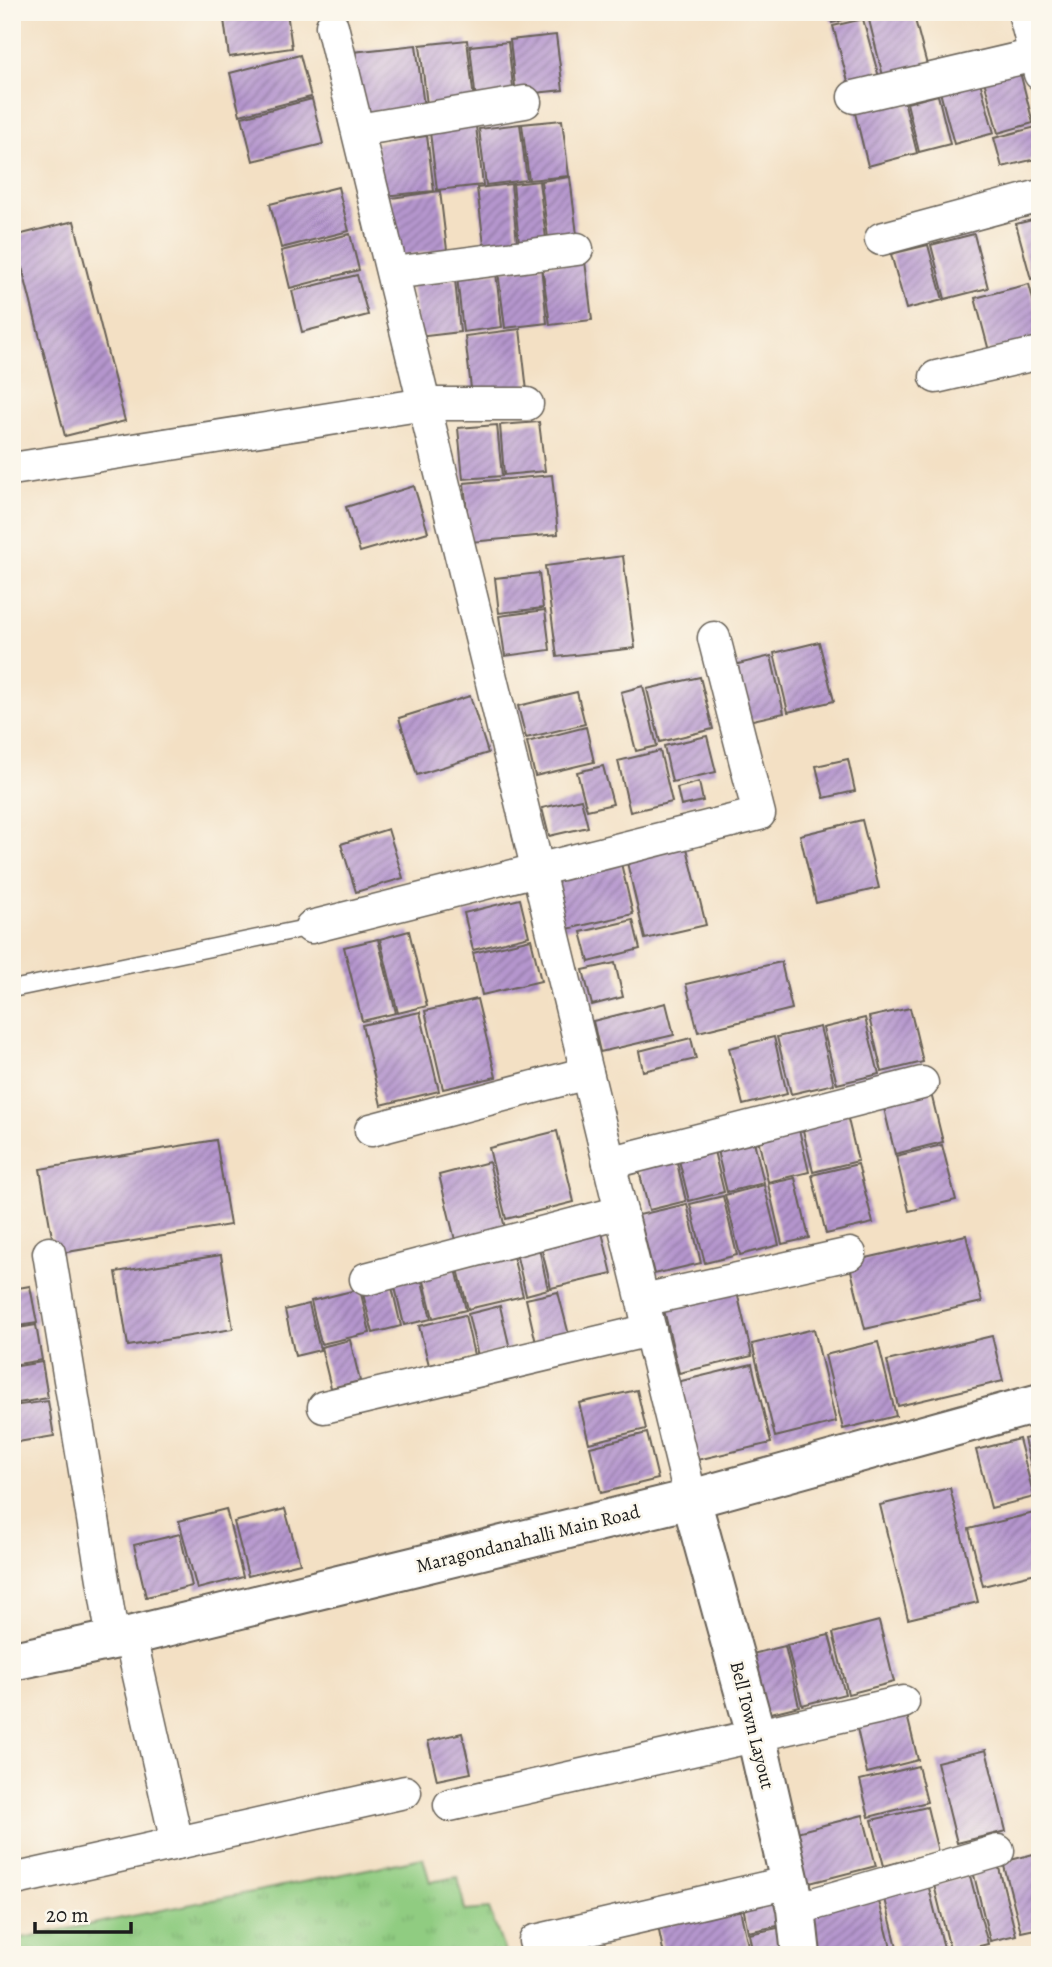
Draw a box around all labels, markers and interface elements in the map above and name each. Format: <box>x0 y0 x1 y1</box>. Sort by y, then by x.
street label: Maragondanahalli Main Road <box>413 1498 643 1579</box>
street label: Bell Town Layout <box>724 1658 780 1792</box>
scale bar <box>35 1890 131 1934</box>
text: 20 m <box>46 1901 89 1929</box>

